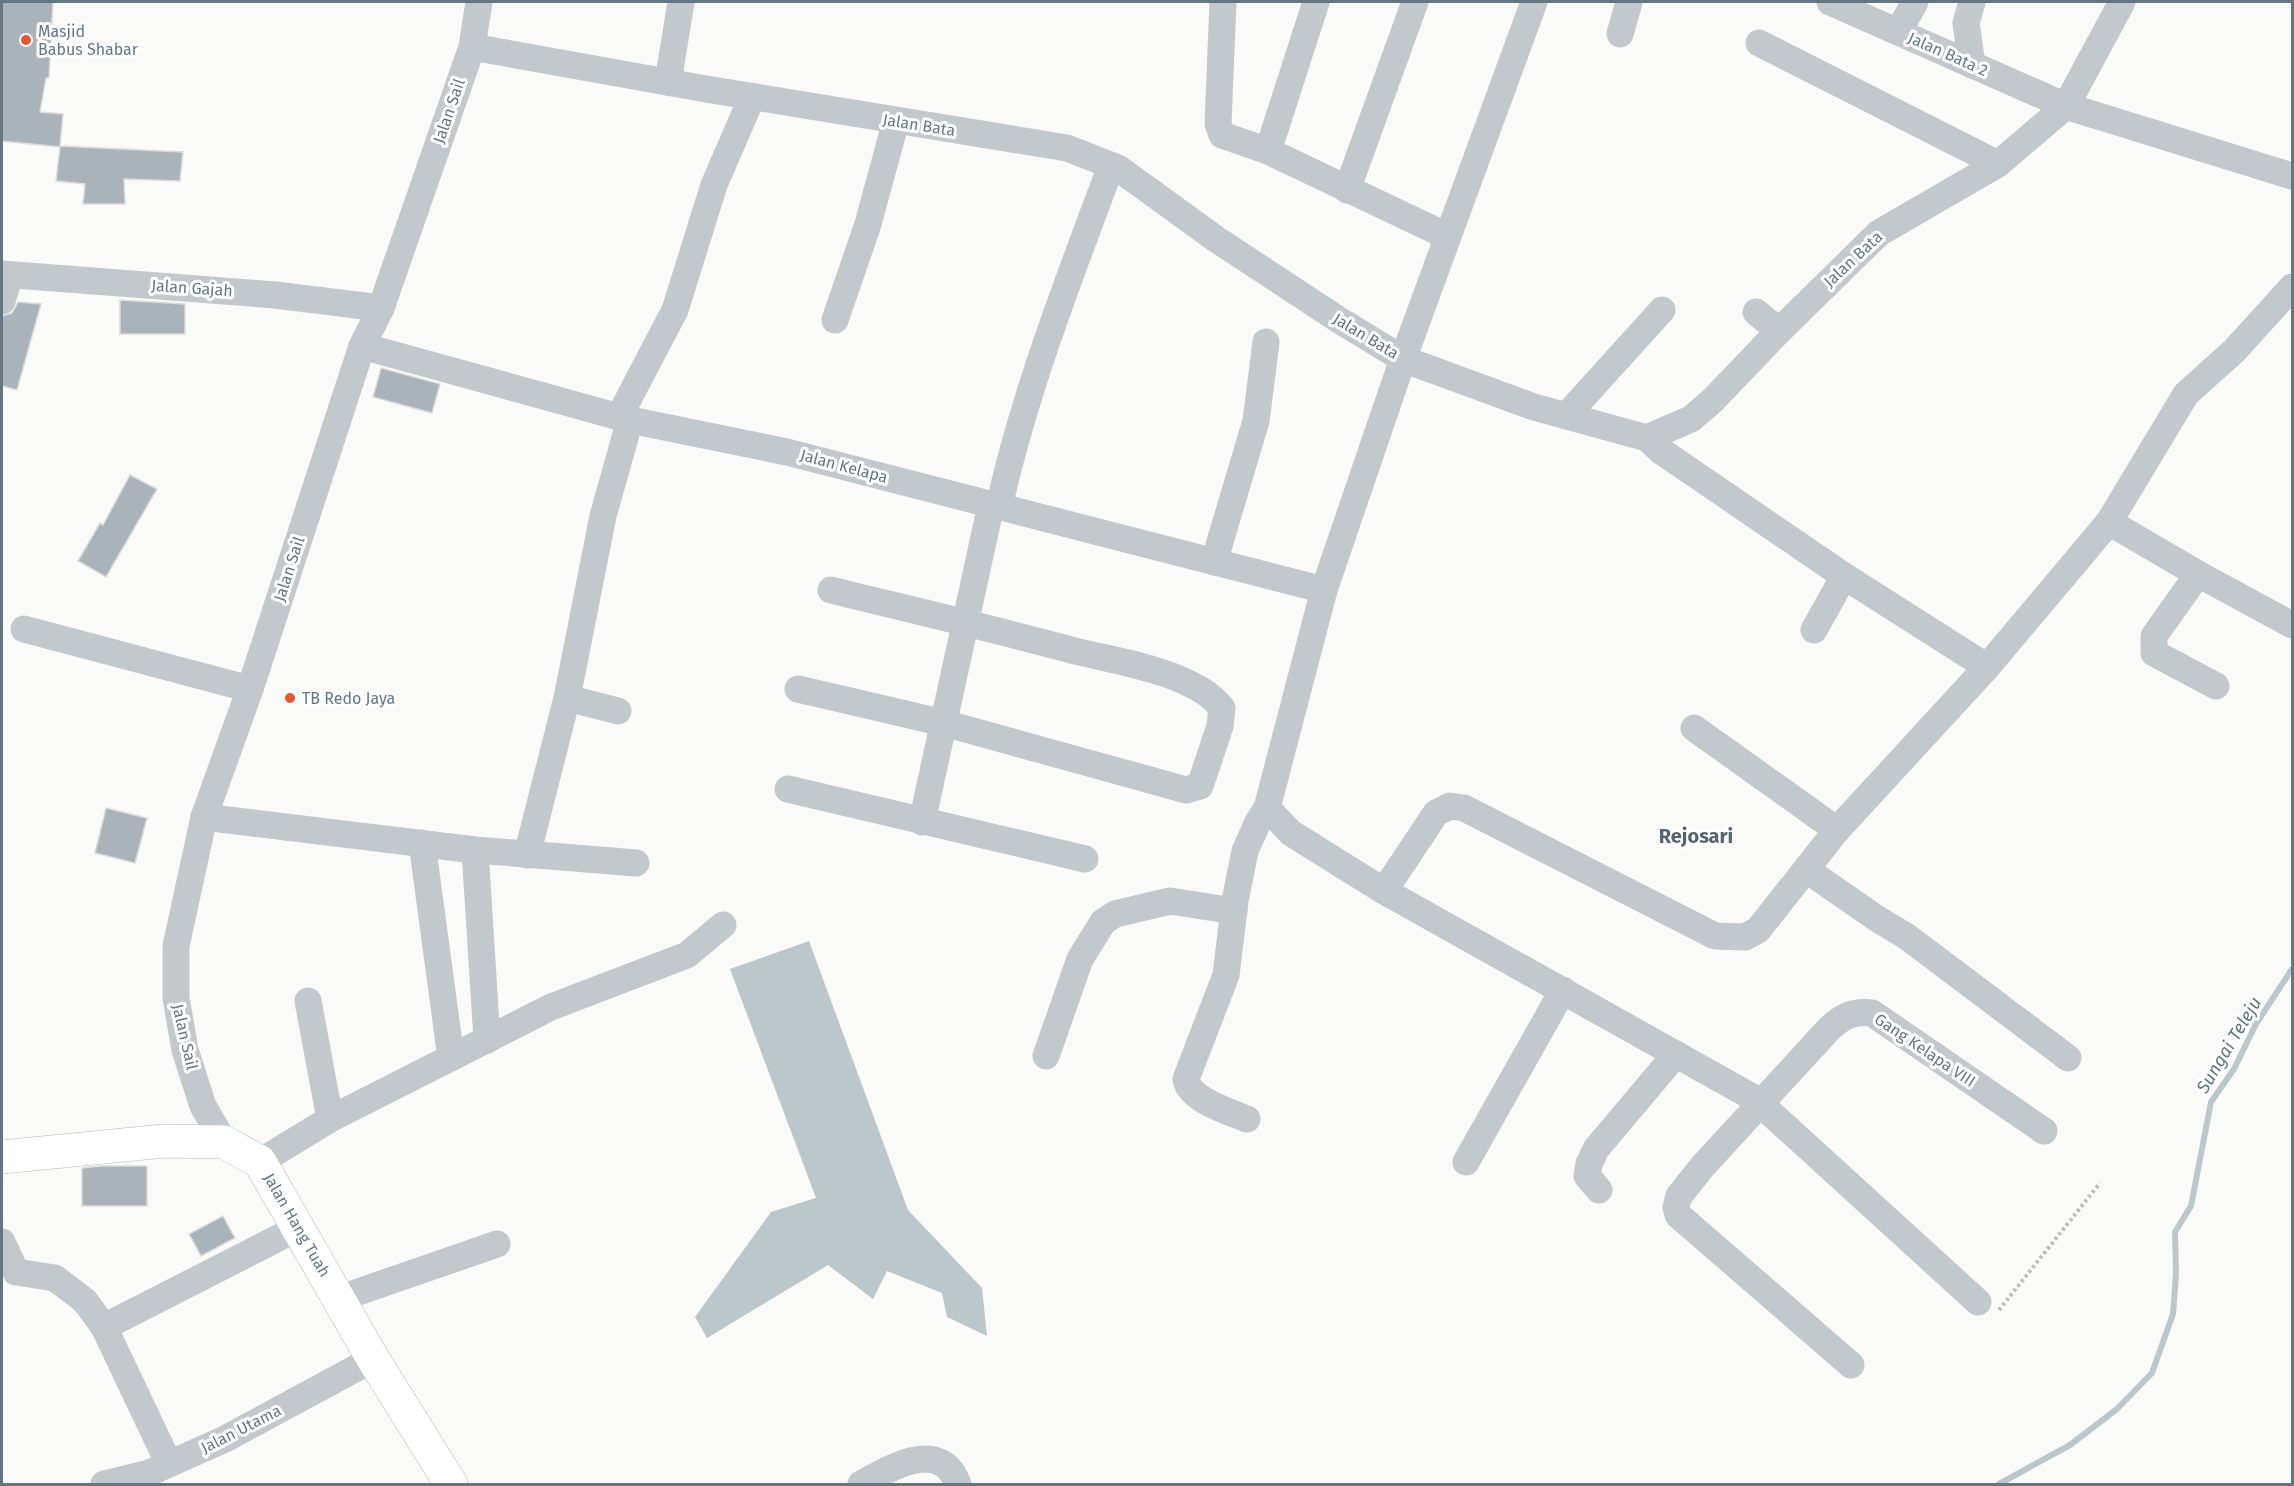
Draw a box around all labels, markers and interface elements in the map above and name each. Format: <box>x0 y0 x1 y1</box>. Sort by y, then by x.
place label: Masjid Babus Shabar <box>38 22 139 59</box>
street label: Jalan Bata 2 <box>1905 28 1991 80</box>
marker: Masjid Babus Shabar <box>19 33 33 47</box>
street label: Jalan Sail <box>429 76 469 146</box>
street label: Jalan Bata <box>881 110 957 140</box>
street label: Jalan Bata <box>1820 227 1886 291</box>
street label: Jalan Gajah <box>151 276 233 300</box>
street label: Jalan Bata <box>1330 309 1402 363</box>
street label: Jalan Kelapa <box>798 445 890 487</box>
street label: Jalan Sail <box>270 534 308 604</box>
place label: TB Redo Jaya <box>302 689 395 708</box>
marker: TB Redo Jaya <box>283 691 297 705</box>
district label: Rejosari <box>1659 824 1733 848</box>
water label: Sungai Teleju <box>2191 993 2266 1098</box>
street label: Jalan Sail <box>168 1002 202 1072</box>
street label: Gang Kelapa VIII <box>1871 1009 1979 1091</box>
street label: Jalan Hang Tuah <box>260 1170 334 1280</box>
street label: Jalan Utama <box>198 1401 284 1457</box>

